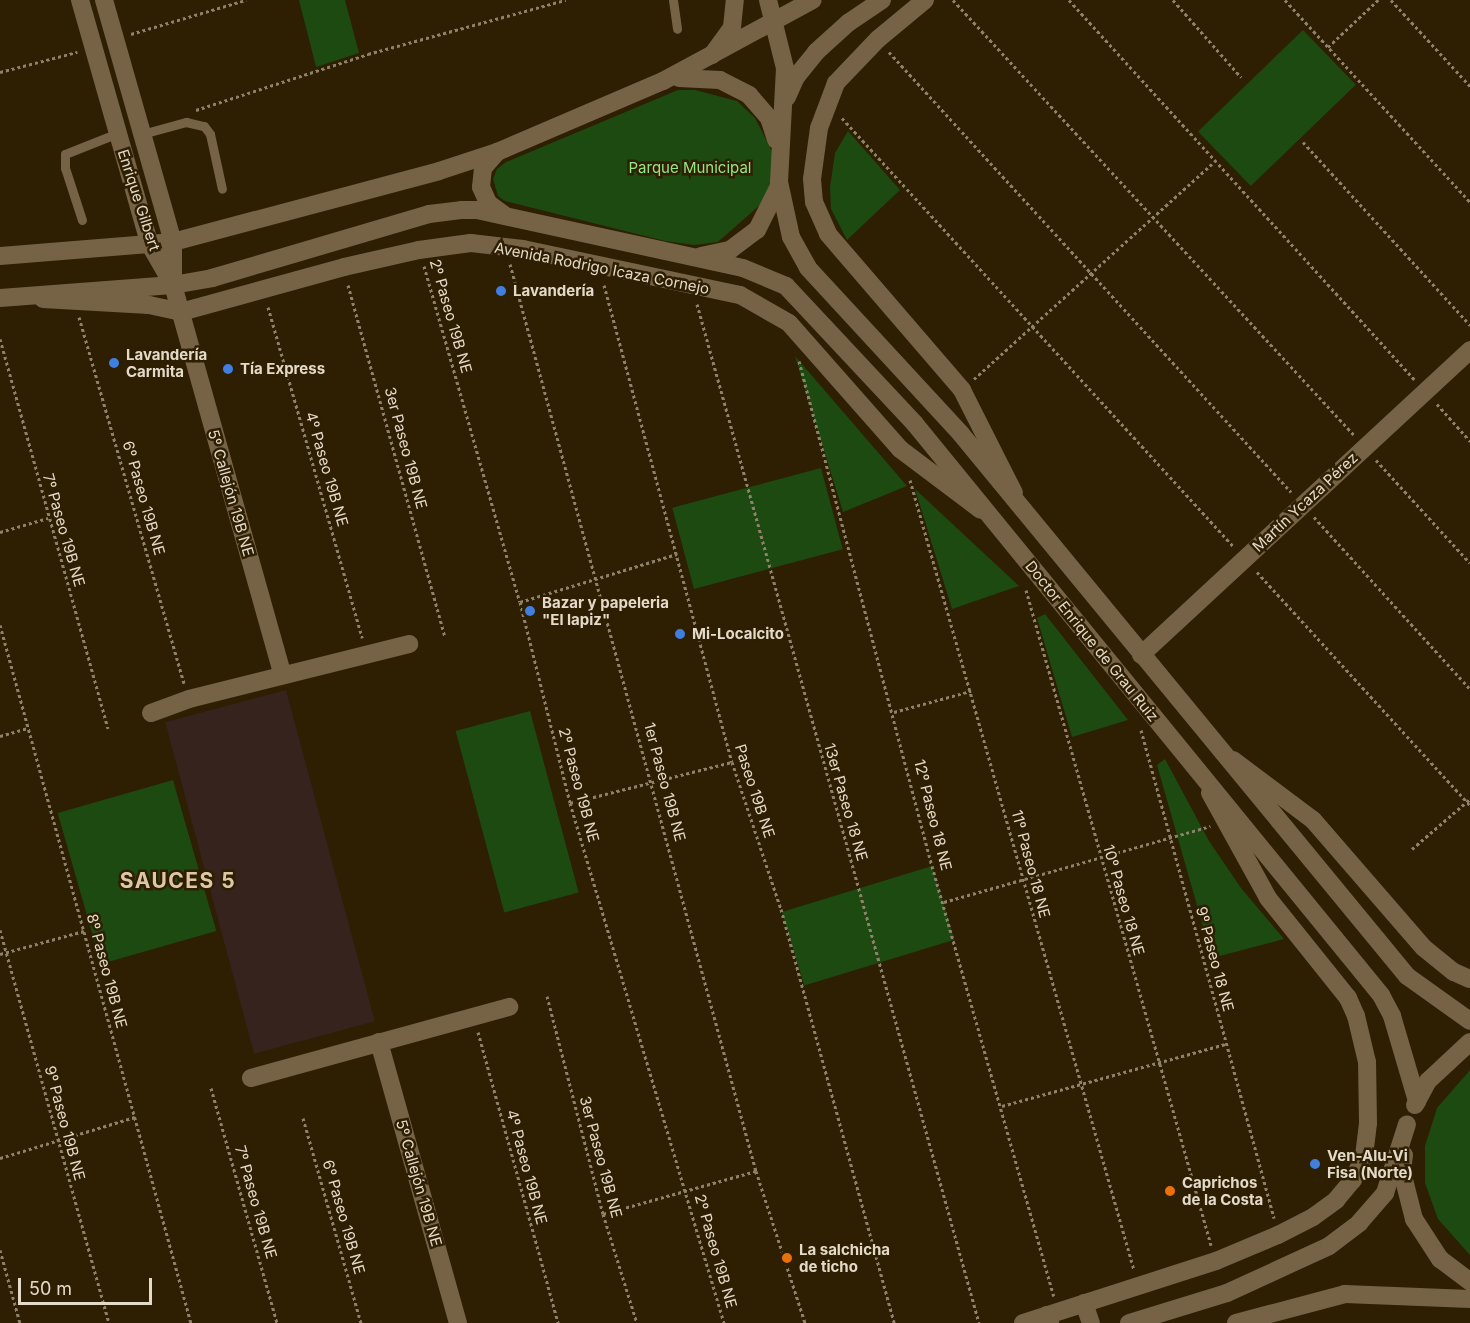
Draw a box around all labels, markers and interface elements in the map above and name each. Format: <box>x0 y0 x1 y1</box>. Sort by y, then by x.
street label: Enrique Gilbert <box>114 147 164 253</box>
park label: Parque Municipal <box>629 159 751 177</box>
street label: Avenida Rodrigo Icaza Cornejo <box>493 238 711 298</box>
street label: 2º Paseo 19B NE <box>426 257 476 375</box>
place label: Lavandería <box>513 282 594 300</box>
marker: Lavandería <box>494 284 508 298</box>
place label: Lavandería Carmita <box>126 345 207 380</box>
marker: Lavandería Carmita <box>107 356 121 370</box>
place label: Tía Express <box>240 360 325 378</box>
marker: Tía Express <box>221 362 235 376</box>
street label: 3er Paseo 19B NE <box>381 385 431 511</box>
street label: 4º Paseo 19B NE <box>302 410 352 528</box>
street label: 5º Callejón 19B NE <box>204 428 258 558</box>
street label: 6º Paseo 19B NE <box>119 439 169 557</box>
street label: Martín Ycaza Pérez <box>1249 449 1361 555</box>
street label: 7º Paseo 19B NE <box>39 471 89 589</box>
street label: Doctor Enrique de Grau Ruiz <box>1022 557 1162 725</box>
place label: Bazar y papeleria "El lapiz" <box>542 593 669 628</box>
marker: Bazar y papeleria "El lapiz" <box>523 604 537 618</box>
place label: Mi-Localcito <box>692 625 784 643</box>
marker: Mi-Localcito <box>673 627 687 641</box>
street label: 1er Paseo 19B NE <box>640 721 690 843</box>
street label: 2º Paseo 19B NE <box>555 726 603 844</box>
street label: 13er Paseo 18 NE <box>821 741 871 863</box>
street label: Paseo 19B NE <box>731 742 779 840</box>
street label: 12º Paseo 18 NE <box>910 758 956 872</box>
street label: 11º Paseo 18 NE <box>1008 808 1054 920</box>
street label: 10º Paseo 18 NE <box>1100 843 1148 957</box>
district label: SAUCES 5 <box>120 868 236 894</box>
street label: 9º Paseo 18 NE <box>1192 904 1238 1014</box>
street label: 8º Paseo 19B NE <box>83 912 131 1030</box>
street label: 9º Paseo 19B NE <box>41 1064 89 1182</box>
street label: 3er Paseo 19B NE <box>576 1094 626 1220</box>
street label: 4º Paseo 19B NE <box>503 1108 551 1226</box>
street label: 5º Callejón 19B NE <box>392 1118 446 1248</box>
street label: 7º Paseo 19B NE <box>231 1143 281 1261</box>
place label: Ven-Alu-Vi Fisa (Norte) <box>1327 1146 1413 1181</box>
marker: Ven-Alu-Vi Fisa (Norte) <box>1308 1157 1322 1171</box>
street label: 6º Paseo 19B NE <box>319 1158 369 1276</box>
place label: Caprichos de la Costa <box>1182 1173 1263 1208</box>
marker: Caprichos de la Costa <box>1163 1184 1177 1198</box>
street label: 2º Paseo 19B NE <box>691 1192 741 1310</box>
place label: La salchicha de ticho <box>799 1240 890 1275</box>
marker: La salchicha de ticho <box>780 1251 794 1265</box>
scale bar <box>21 1266 154 1304</box>
text: 50 m <box>29 1278 72 1299</box>

